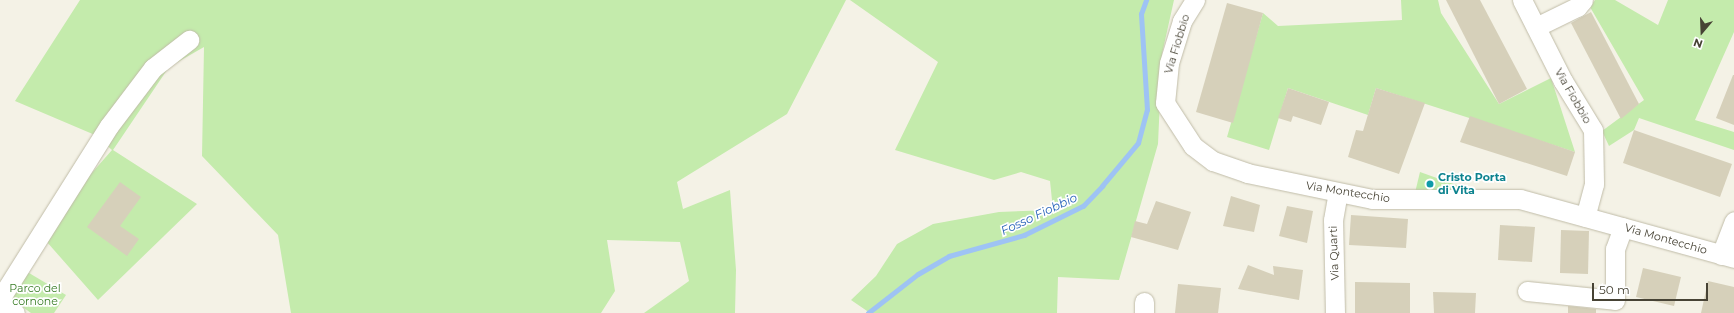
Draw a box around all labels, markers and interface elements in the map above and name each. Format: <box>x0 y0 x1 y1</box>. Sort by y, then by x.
north arrow <box>1682 12 1722 52</box>
street label: Via Fiobbio <box>1162 13 1192 75</box>
text: N <box>1692 35 1705 51</box>
street label: Via Fiobbio <box>1552 66 1594 126</box>
place label: Cristo Porta di Vita <box>1438 171 1506 197</box>
street label: Via Montecchio <box>1305 179 1391 205</box>
marker: Cristo Porta di Vita <box>1425 179 1435 189</box>
water label: Fosso Fiobbio <box>998 190 1080 238</box>
street label: Via Montecchio <box>1623 221 1709 257</box>
street label: Via Quarti <box>1326 225 1342 281</box>
scale bar <box>1594 275 1710 301</box>
park label: Parco del cornone <box>9 282 61 308</box>
text: 50 m <box>1599 282 1630 297</box>

